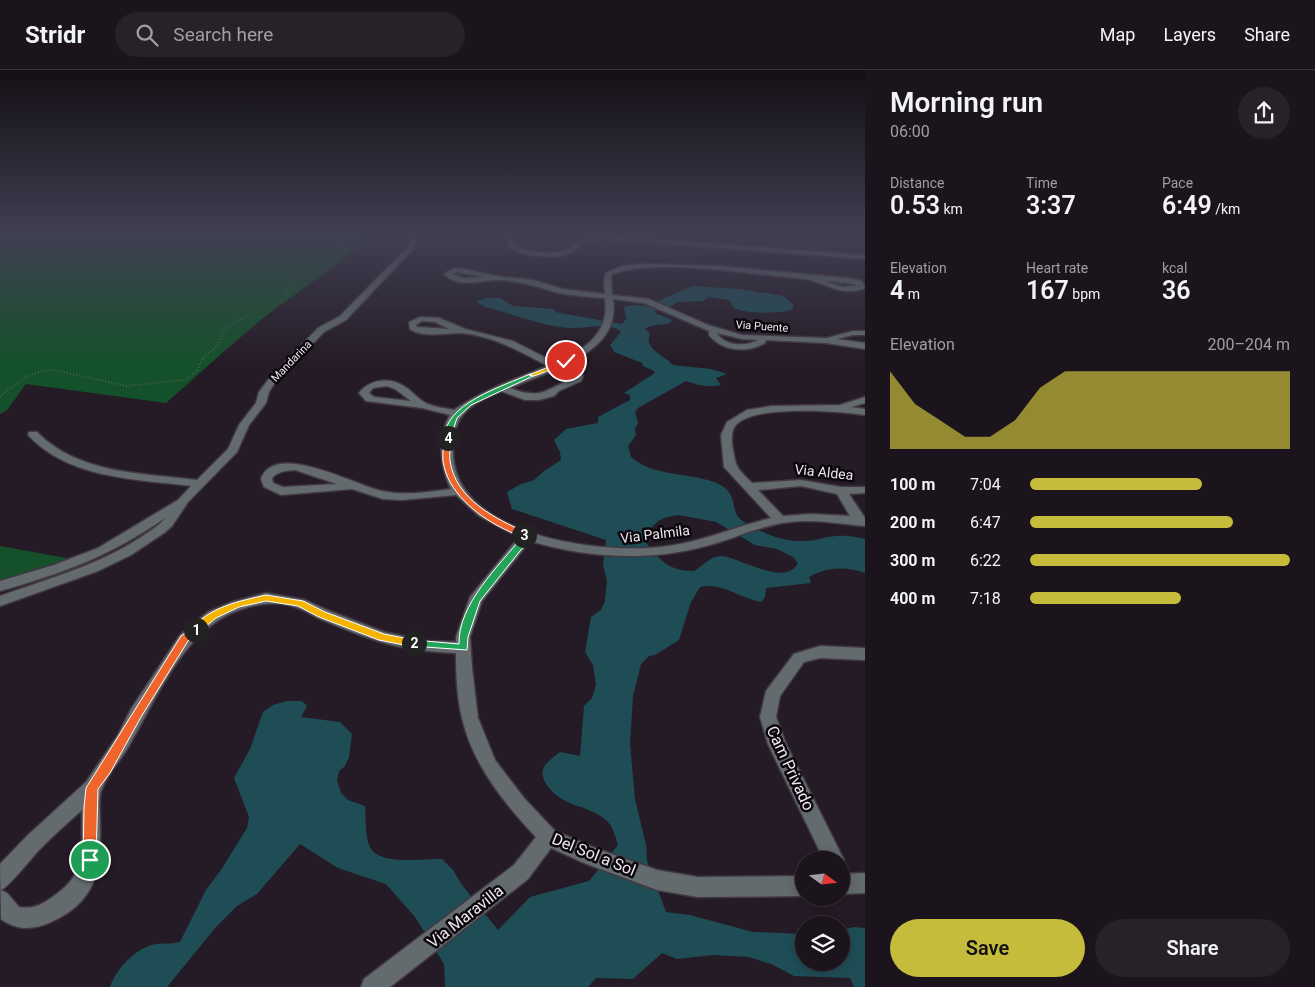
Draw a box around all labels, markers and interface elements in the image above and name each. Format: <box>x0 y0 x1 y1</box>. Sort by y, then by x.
search box <box>115 12 465 57</box>
text: Stridr <box>25 21 85 49</box>
icon: search <box>133 21 161 49</box>
text: Search here <box>173 23 273 46</box>
text: Map <box>1100 24 1135 45</box>
text: Layers <box>1163 24 1216 45</box>
text: Share <box>1244 24 1290 45</box>
text: Morning run <box>890 86 1043 119</box>
button: share <box>1238 87 1290 139</box>
text: 06:00 <box>890 122 930 141</box>
text: Distance <box>890 175 945 191</box>
text: Time <box>1026 175 1057 191</box>
text: Pace <box>1162 175 1193 191</box>
text: 0.53 <box>890 191 940 220</box>
text: 3:37 <box>1026 191 1076 220</box>
text: 6:49 <box>1162 191 1212 220</box>
text: km <box>940 201 963 217</box>
text: /km <box>1212 201 1240 217</box>
text: Elevation <box>890 260 947 276</box>
text: Heart rate <box>1026 260 1088 276</box>
text: kcal <box>1162 260 1187 276</box>
text: 4 <box>890 276 904 305</box>
text: 167 <box>1026 276 1069 305</box>
text: 36 <box>1162 276 1191 305</box>
text: m <box>904 286 920 302</box>
text: bpm <box>1069 286 1100 302</box>
street label: Via Puente <box>735 318 789 335</box>
text: Elevation <box>890 335 955 354</box>
text: 200–204 m <box>1208 335 1290 354</box>
street label: Mandarina <box>269 338 314 385</box>
pin <box>545 340 587 382</box>
icon: check <box>552 347 580 375</box>
pin: 4 <box>436 426 460 450</box>
text: 4 <box>444 430 453 446</box>
street label: Via Aldea <box>794 461 854 483</box>
text: 100 m <box>890 475 935 494</box>
text: 7:04 <box>970 475 1001 494</box>
text: 200 m <box>890 513 935 532</box>
text: 6:47 <box>970 513 1001 532</box>
pin: 3 <box>512 522 536 548</box>
street label: Via Palmila <box>619 522 691 546</box>
text: 3 <box>520 527 529 543</box>
text: 300 m <box>890 551 935 570</box>
text: 6:22 <box>970 551 1001 570</box>
text: 400 m <box>890 589 935 608</box>
text: 7:18 <box>970 589 1001 608</box>
pin: 1 <box>184 618 208 642</box>
text: 1 <box>192 622 201 638</box>
pin: 2 <box>402 630 426 656</box>
text: 2 <box>410 635 419 651</box>
street label: Cam Privado <box>763 723 818 813</box>
street label: Del Sol a Sol <box>549 829 638 880</box>
pin <box>69 839 111 881</box>
icon: arrive <box>76 846 104 874</box>
north arrow <box>795 851 850 906</box>
map controls <box>795 851 850 971</box>
street label: Via Maravilla <box>424 881 507 952</box>
button: layers <box>795 916 850 971</box>
button: Save <box>890 919 1085 977</box>
button: Share <box>1095 919 1290 977</box>

